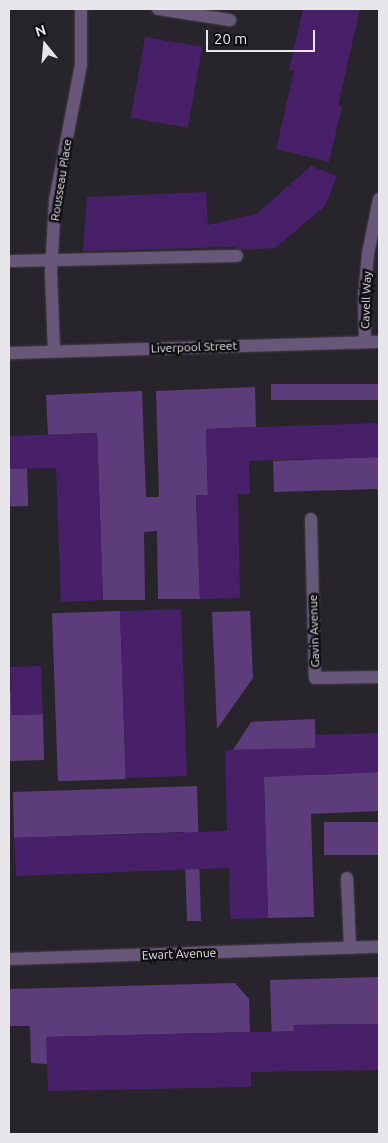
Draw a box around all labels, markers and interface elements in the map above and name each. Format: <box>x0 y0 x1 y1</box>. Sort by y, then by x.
north arrow <box>20 20 70 70</box>
scale bar <box>208 20 317 52</box>
text: N <box>33 21 48 40</box>
text: 20 m <box>214 30 247 47</box>
street label: Rousseau Place <box>47 138 75 222</box>
street label: Cavell Way <box>358 271 374 329</box>
street label: Liverpool Street <box>151 338 237 356</box>
street label: Gavin Avenue <box>306 594 322 668</box>
street label: Ewart Avenue <box>142 946 216 962</box>

